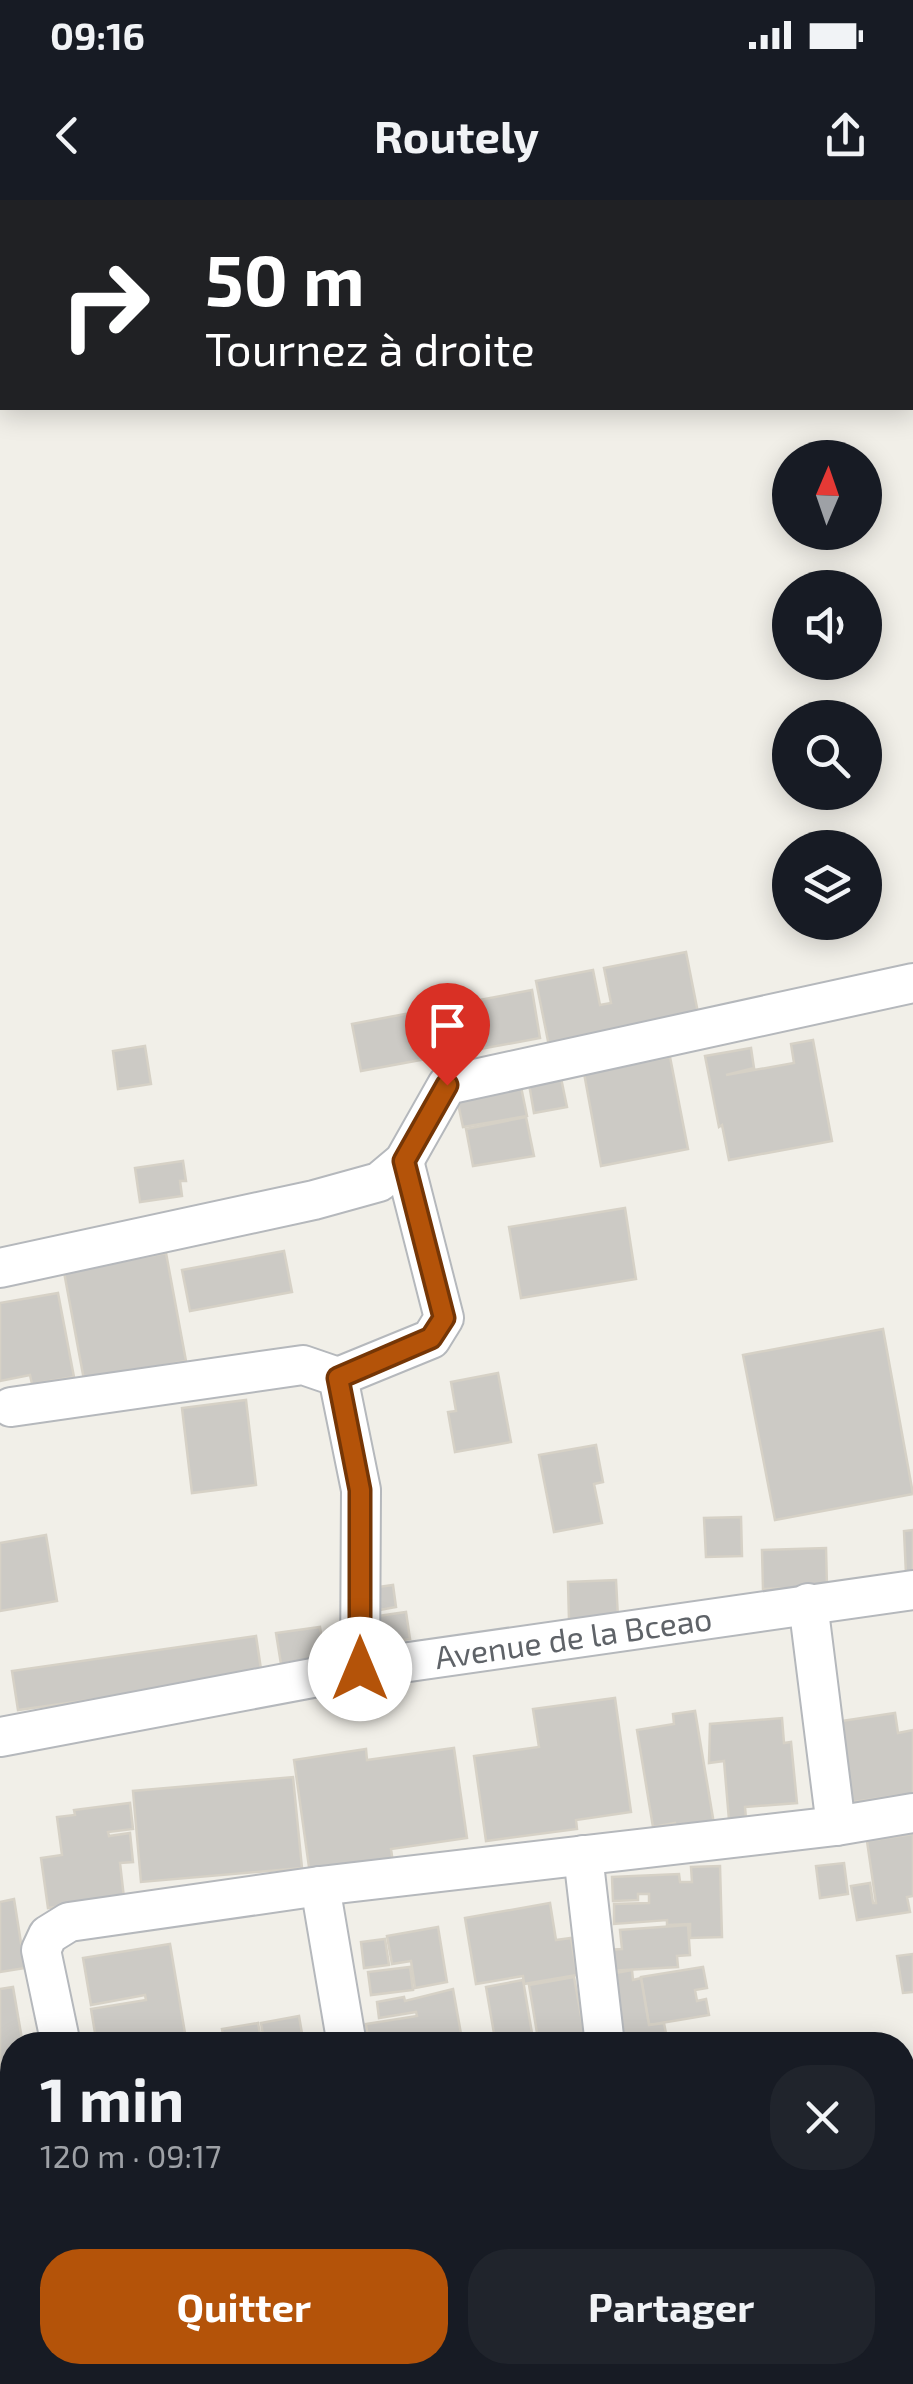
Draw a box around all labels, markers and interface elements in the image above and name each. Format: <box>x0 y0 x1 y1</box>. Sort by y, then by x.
text: 09:16 <box>50 12 145 58</box>
icon: back <box>40 108 95 163</box>
text: Routely <box>374 108 539 162</box>
icon: share <box>818 108 873 163</box>
text: 50 m <box>205 236 365 320</box>
icon: right <box>40 240 170 370</box>
text: Tournez à droite <box>205 321 535 375</box>
north arrow <box>772 440 882 550</box>
map controls <box>772 440 882 940</box>
button: sound <box>772 570 882 680</box>
button: search <box>772 700 882 810</box>
button: layers <box>772 830 882 940</box>
pin <box>405 983 490 1086</box>
icon: arrive <box>420 998 475 1053</box>
street label: Avenue de la Bceao <box>432 1598 714 1675</box>
position arrow <box>308 1617 412 1721</box>
text: 1 min <box>40 2062 184 2134</box>
button: close <box>770 2065 875 2170</box>
text: 120 m · 09:17 <box>40 2136 221 2174</box>
button: Quitter <box>40 2249 448 2364</box>
button: Partager <box>468 2249 875 2364</box>

